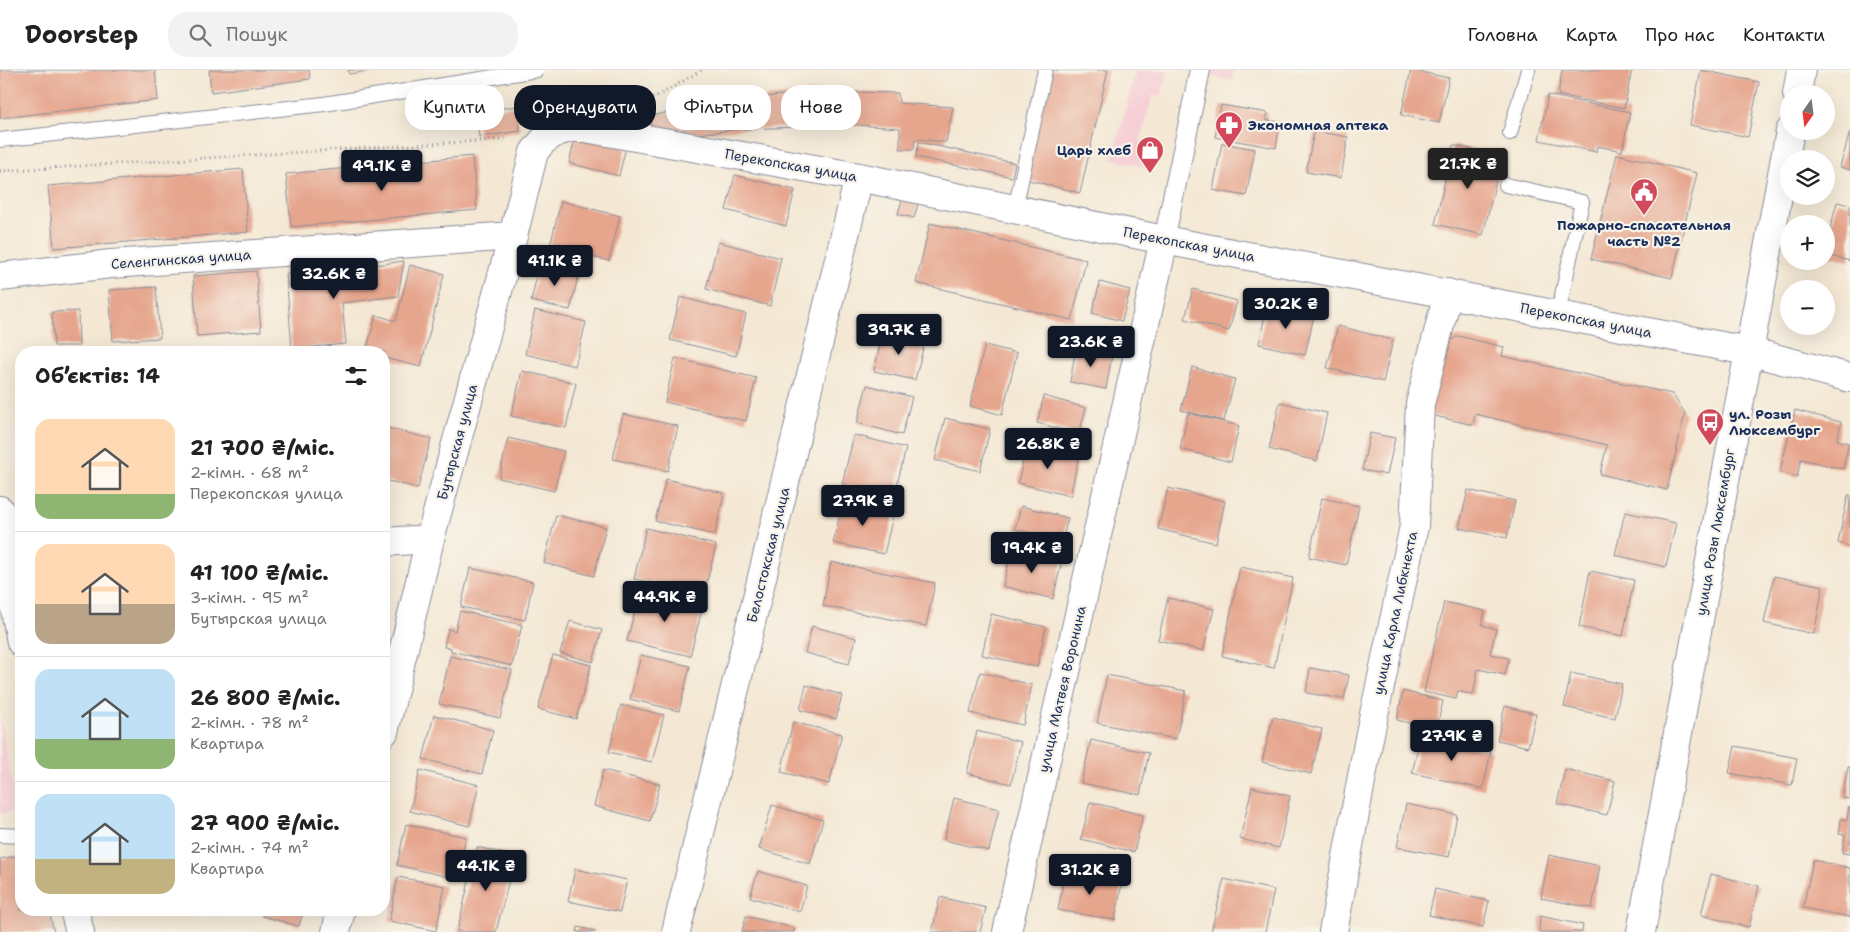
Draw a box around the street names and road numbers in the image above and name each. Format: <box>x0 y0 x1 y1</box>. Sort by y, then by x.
street label: Перекопская улица <box>724 145 859 186</box>
street label: Перекопская улица <box>1122 222 1257 266</box>
street label: Селенгинская улица <box>110 245 252 273</box>
street label: Перекопская улица <box>1519 298 1654 342</box>
street label: Бутырская улица <box>433 382 481 502</box>
street label: улица Розы Люксембург <box>1691 446 1739 617</box>
street label: Белостокская улица <box>742 485 794 625</box>
street label: улица Карла Либкнехта <box>1369 529 1421 696</box>
street label: улица Матвея Воронина <box>1034 604 1090 774</box>

